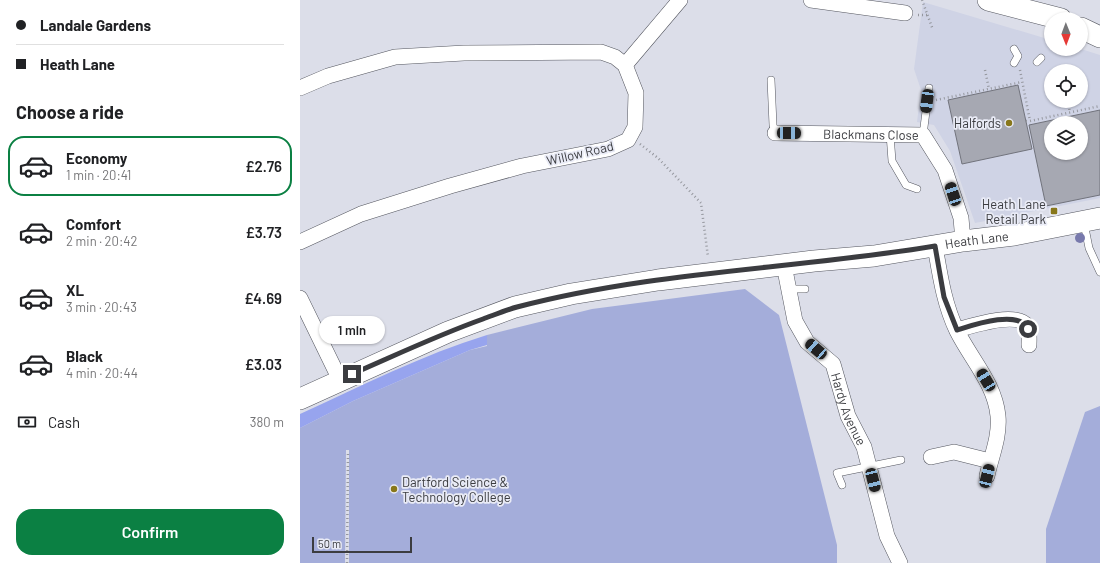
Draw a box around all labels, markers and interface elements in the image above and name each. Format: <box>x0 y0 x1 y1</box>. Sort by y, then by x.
north arrow <box>1044 12 1088 56</box>
map controls <box>1044 12 1088 160</box>
text: Landale Gardens <box>40 16 151 34</box>
text: Heath Lane <box>40 55 115 73</box>
button: locate <box>1044 64 1088 108</box>
car <box>920 88 934 114</box>
text: Choose a ride <box>16 101 124 123</box>
place label: Halfords <box>954 115 1001 131</box>
button: layers <box>1044 116 1088 160</box>
marker: Halfords <box>1004 118 1014 128</box>
street label: Blackmans Close <box>823 126 919 143</box>
car <box>777 127 801 139</box>
street label: Willow Road <box>545 138 615 168</box>
icon: car <box>18 148 54 184</box>
text: Economy <box>66 149 127 167</box>
text: £2.76 <box>245 157 282 175</box>
text: 1 min · 20:41 <box>66 167 131 183</box>
car <box>944 181 962 207</box>
place label: Heath Lane Retail Park <box>982 196 1046 227</box>
marker: Heath Lane Retail Park <box>1049 206 1059 216</box>
icon: car <box>18 214 54 250</box>
text: Comfort <box>66 215 121 233</box>
text: £3.73 <box>246 223 282 241</box>
street label: Heath Lane <box>944 228 1010 252</box>
text: 2 min · 20:42 <box>66 233 137 249</box>
icon: car <box>18 280 54 316</box>
text: XL <box>66 281 84 299</box>
text: £4.69 <box>244 289 282 307</box>
text: 3 min · 20:43 <box>66 299 137 315</box>
callout: 1 min <box>319 316 385 344</box>
route start <box>1019 320 1037 338</box>
text: 1 min <box>338 322 366 338</box>
car <box>803 337 829 361</box>
icon: car <box>18 346 54 382</box>
text: Black <box>66 347 103 365</box>
text: £3.03 <box>245 355 282 373</box>
text: 4 min · 20:44 <box>66 365 138 381</box>
route end <box>343 365 361 383</box>
car <box>975 367 997 393</box>
street label: Hardy Avenue <box>828 371 870 448</box>
icon: cash <box>16 411 38 433</box>
text: Cash <box>48 413 80 431</box>
text: 380 m <box>250 414 284 430</box>
car <box>978 463 996 489</box>
car <box>864 467 882 493</box>
place label: Dartford Science & Technology College <box>402 474 511 505</box>
marker: Dartford Science & Technology College <box>389 484 399 494</box>
button: Confirm <box>16 509 284 555</box>
scale bar <box>312 535 412 554</box>
text: 50 m <box>318 537 341 550</box>

